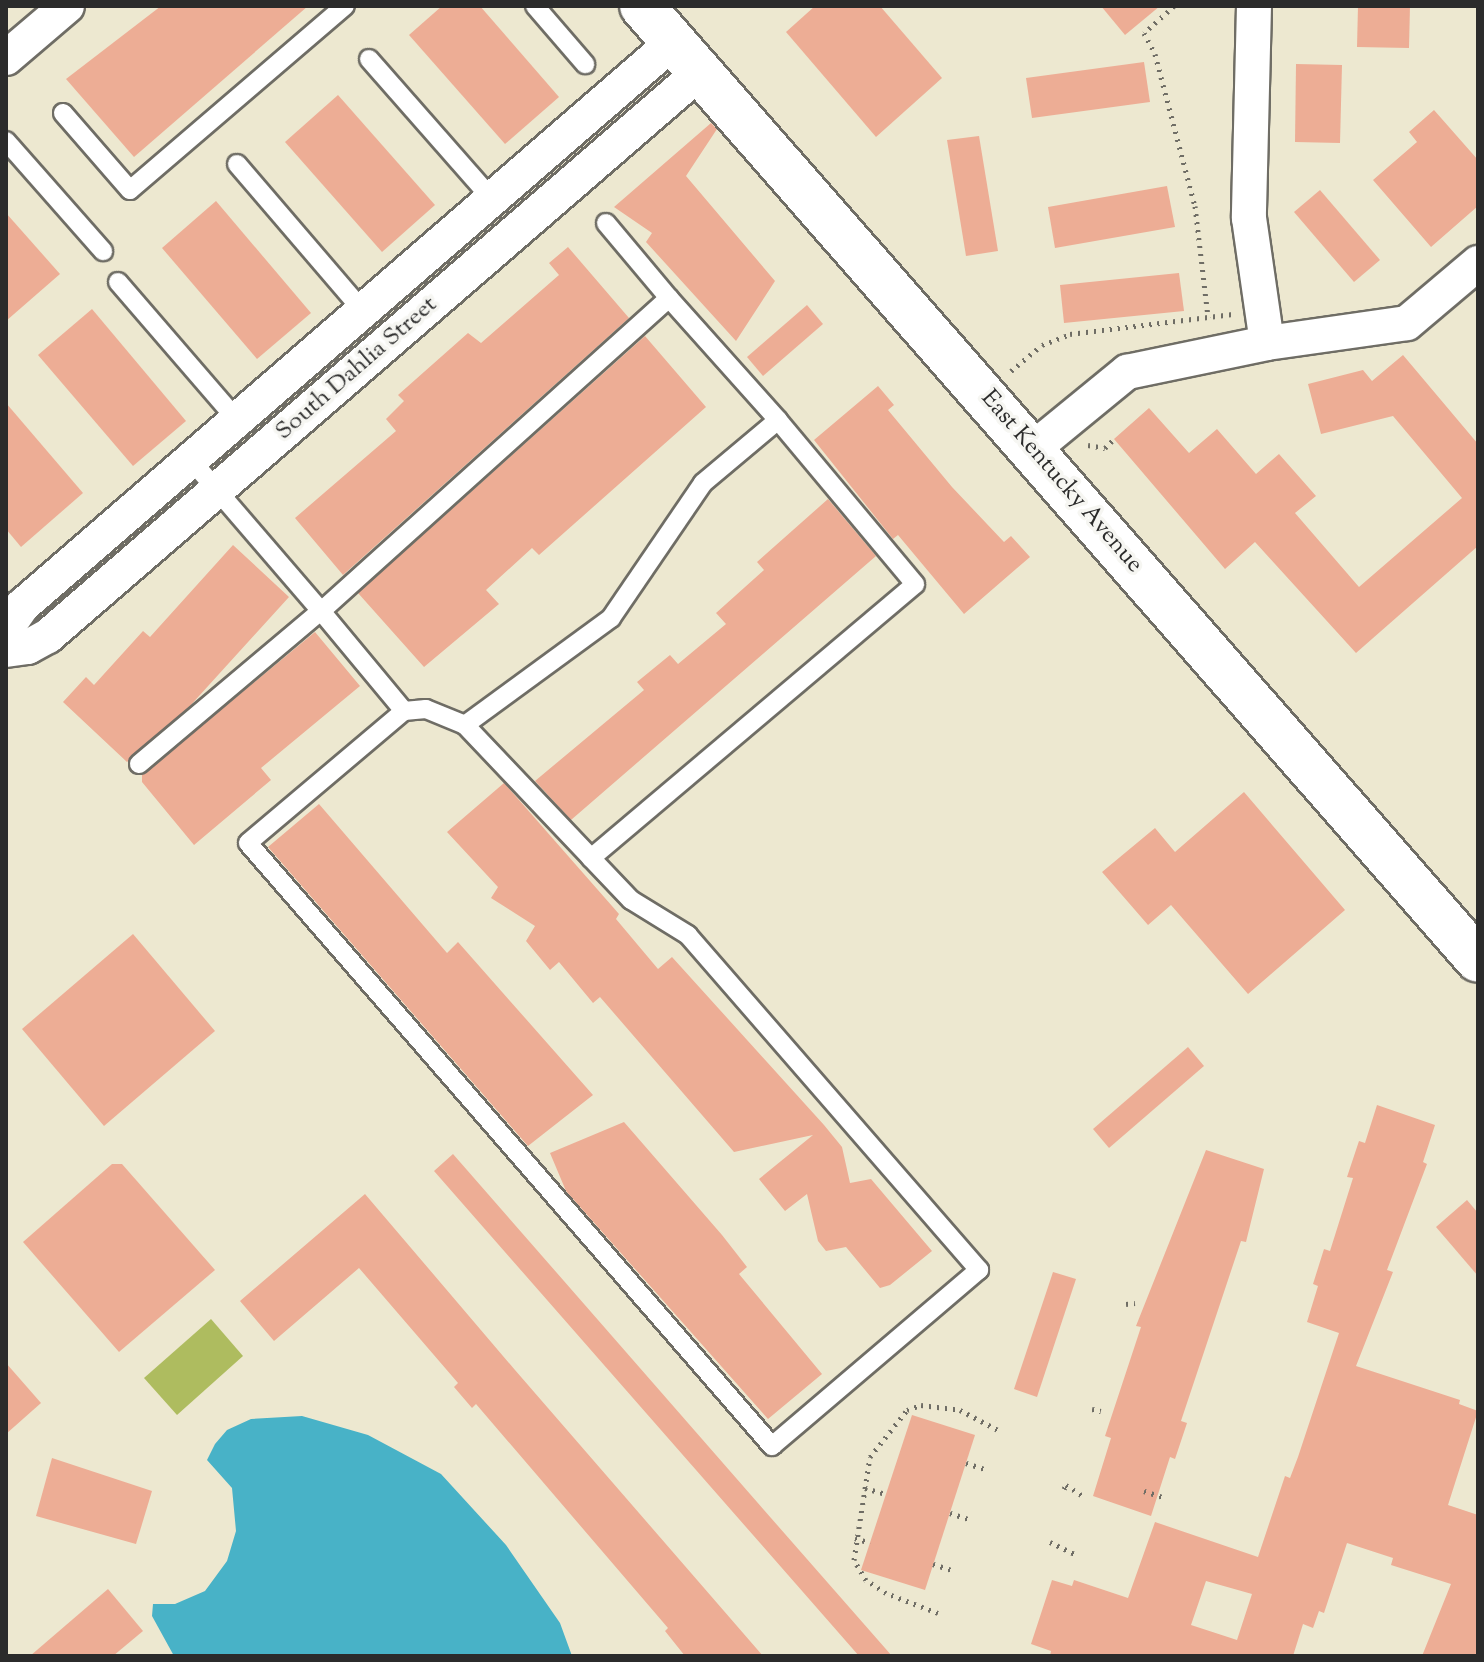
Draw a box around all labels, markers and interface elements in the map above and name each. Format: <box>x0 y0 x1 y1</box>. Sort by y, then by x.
street label: South Dahlia Street <box>270 291 444 447</box>
street label: East Kentucky Avenue <box>974 385 1148 579</box>

